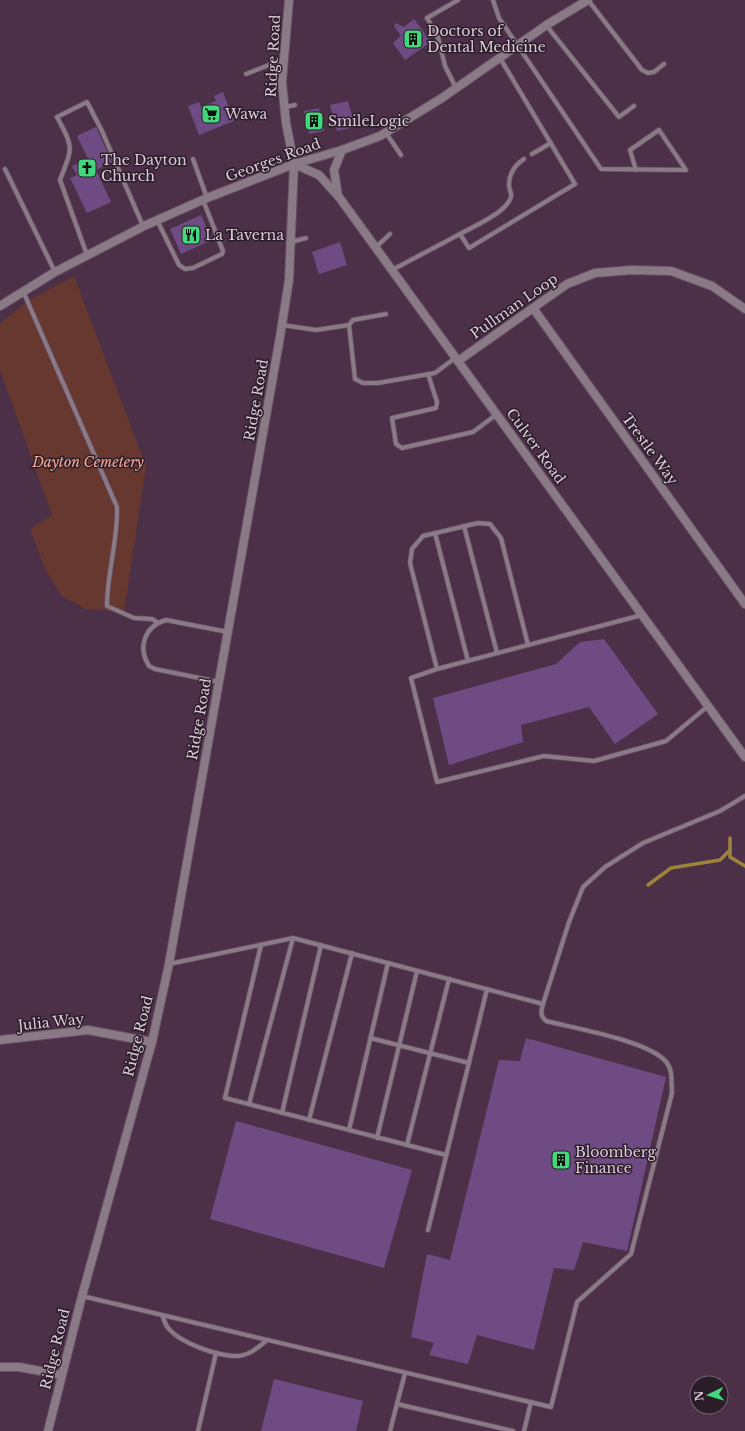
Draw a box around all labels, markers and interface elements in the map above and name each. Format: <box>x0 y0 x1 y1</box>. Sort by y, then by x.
street label: Ridge Road <box>262 14 284 98</box>
place label: Doctors of Dental Medicine <box>427 22 546 56</box>
building icon: Doctors of Dental Medicine <box>402 28 424 50</box>
supermarket icon: Wawa <box>200 103 222 125</box>
place label: Wawa <box>224 105 267 123</box>
building icon: SmileLogic <box>303 110 325 132</box>
place label: SmileLogic <box>328 112 410 130</box>
street label: Georges Road <box>223 134 324 186</box>
place label: The Dayton Church <box>101 151 187 185</box>
church icon: The Dayton Church <box>76 157 98 179</box>
restaurant icon: La Taverna <box>180 224 202 246</box>
place label: La Taverna <box>205 226 284 244</box>
street label: Pullman Loop <box>467 269 561 343</box>
street label: Ridge Road <box>240 357 272 442</box>
street label: Culver Road <box>503 405 570 488</box>
street label: Trestle Way <box>618 410 682 488</box>
park label: Dayton Cemetery <box>31 453 145 471</box>
street label: Ridge Road <box>183 676 215 761</box>
street label: Ridge Road <box>119 993 157 1078</box>
street label: Julia Way <box>15 1010 85 1035</box>
place label: Bloomberg Finance <box>575 1143 656 1177</box>
building icon: Bloomberg Finance <box>550 1149 572 1171</box>
street label: Ridge Road <box>36 1306 74 1391</box>
north arrow <box>689 1375 729 1415</box>
text: N <box>692 1389 706 1402</box>

